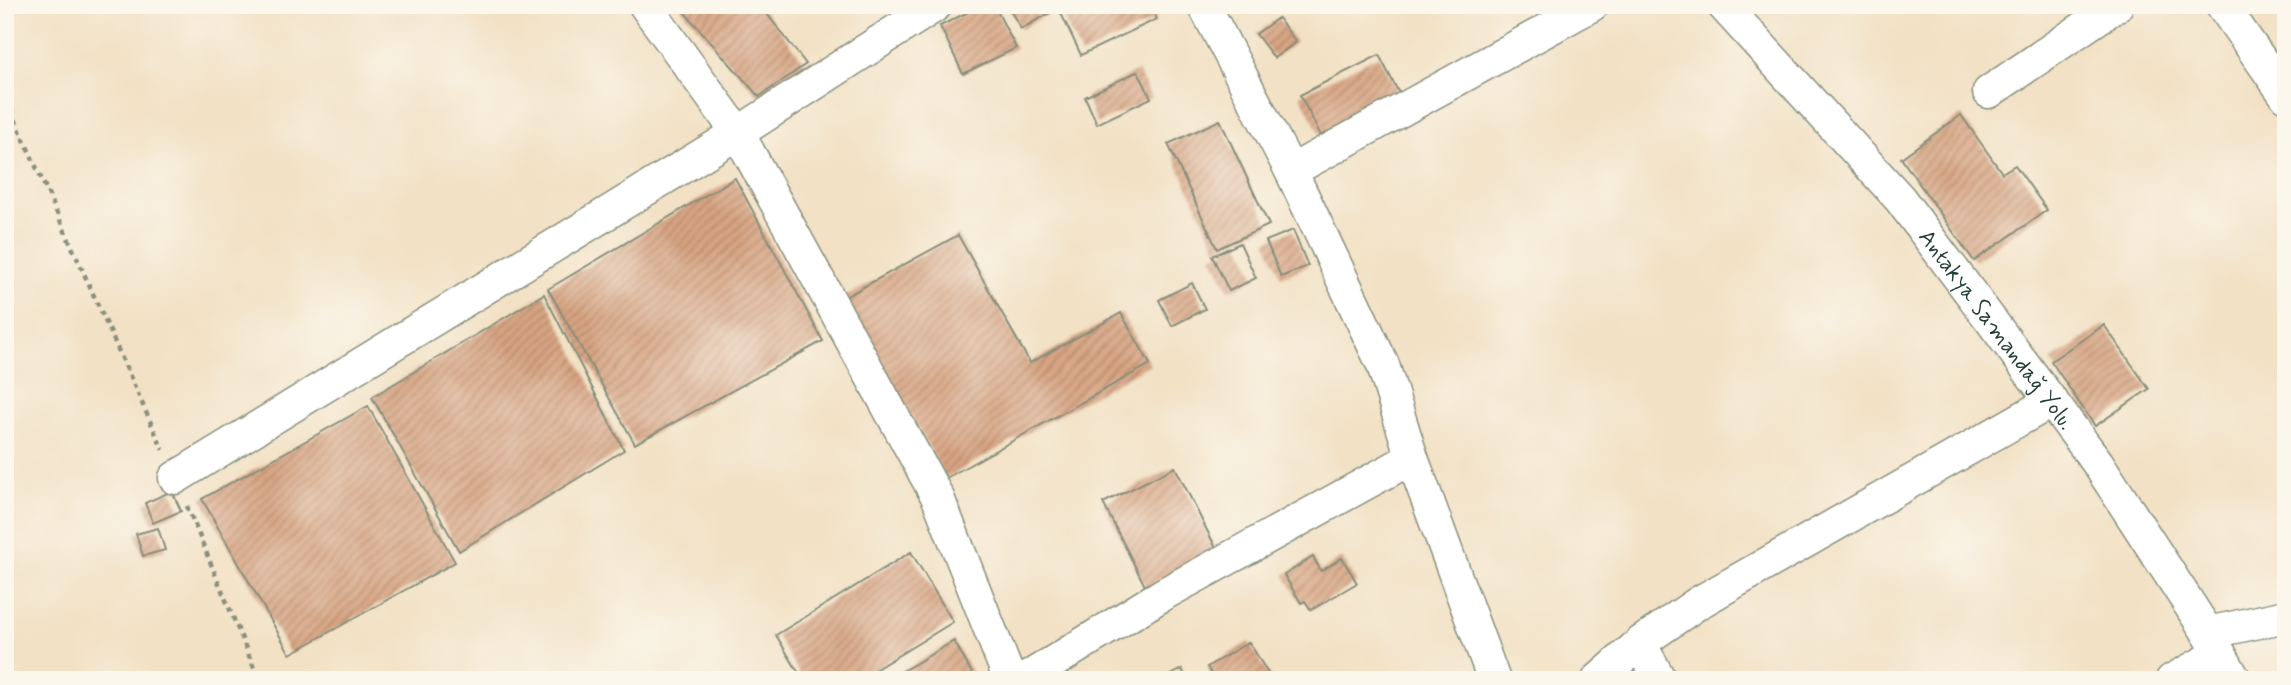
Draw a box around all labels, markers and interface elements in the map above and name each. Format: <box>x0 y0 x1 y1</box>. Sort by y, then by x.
street label: Antakya Samandağ Yolu. <box>1911 224 2081 436</box>

